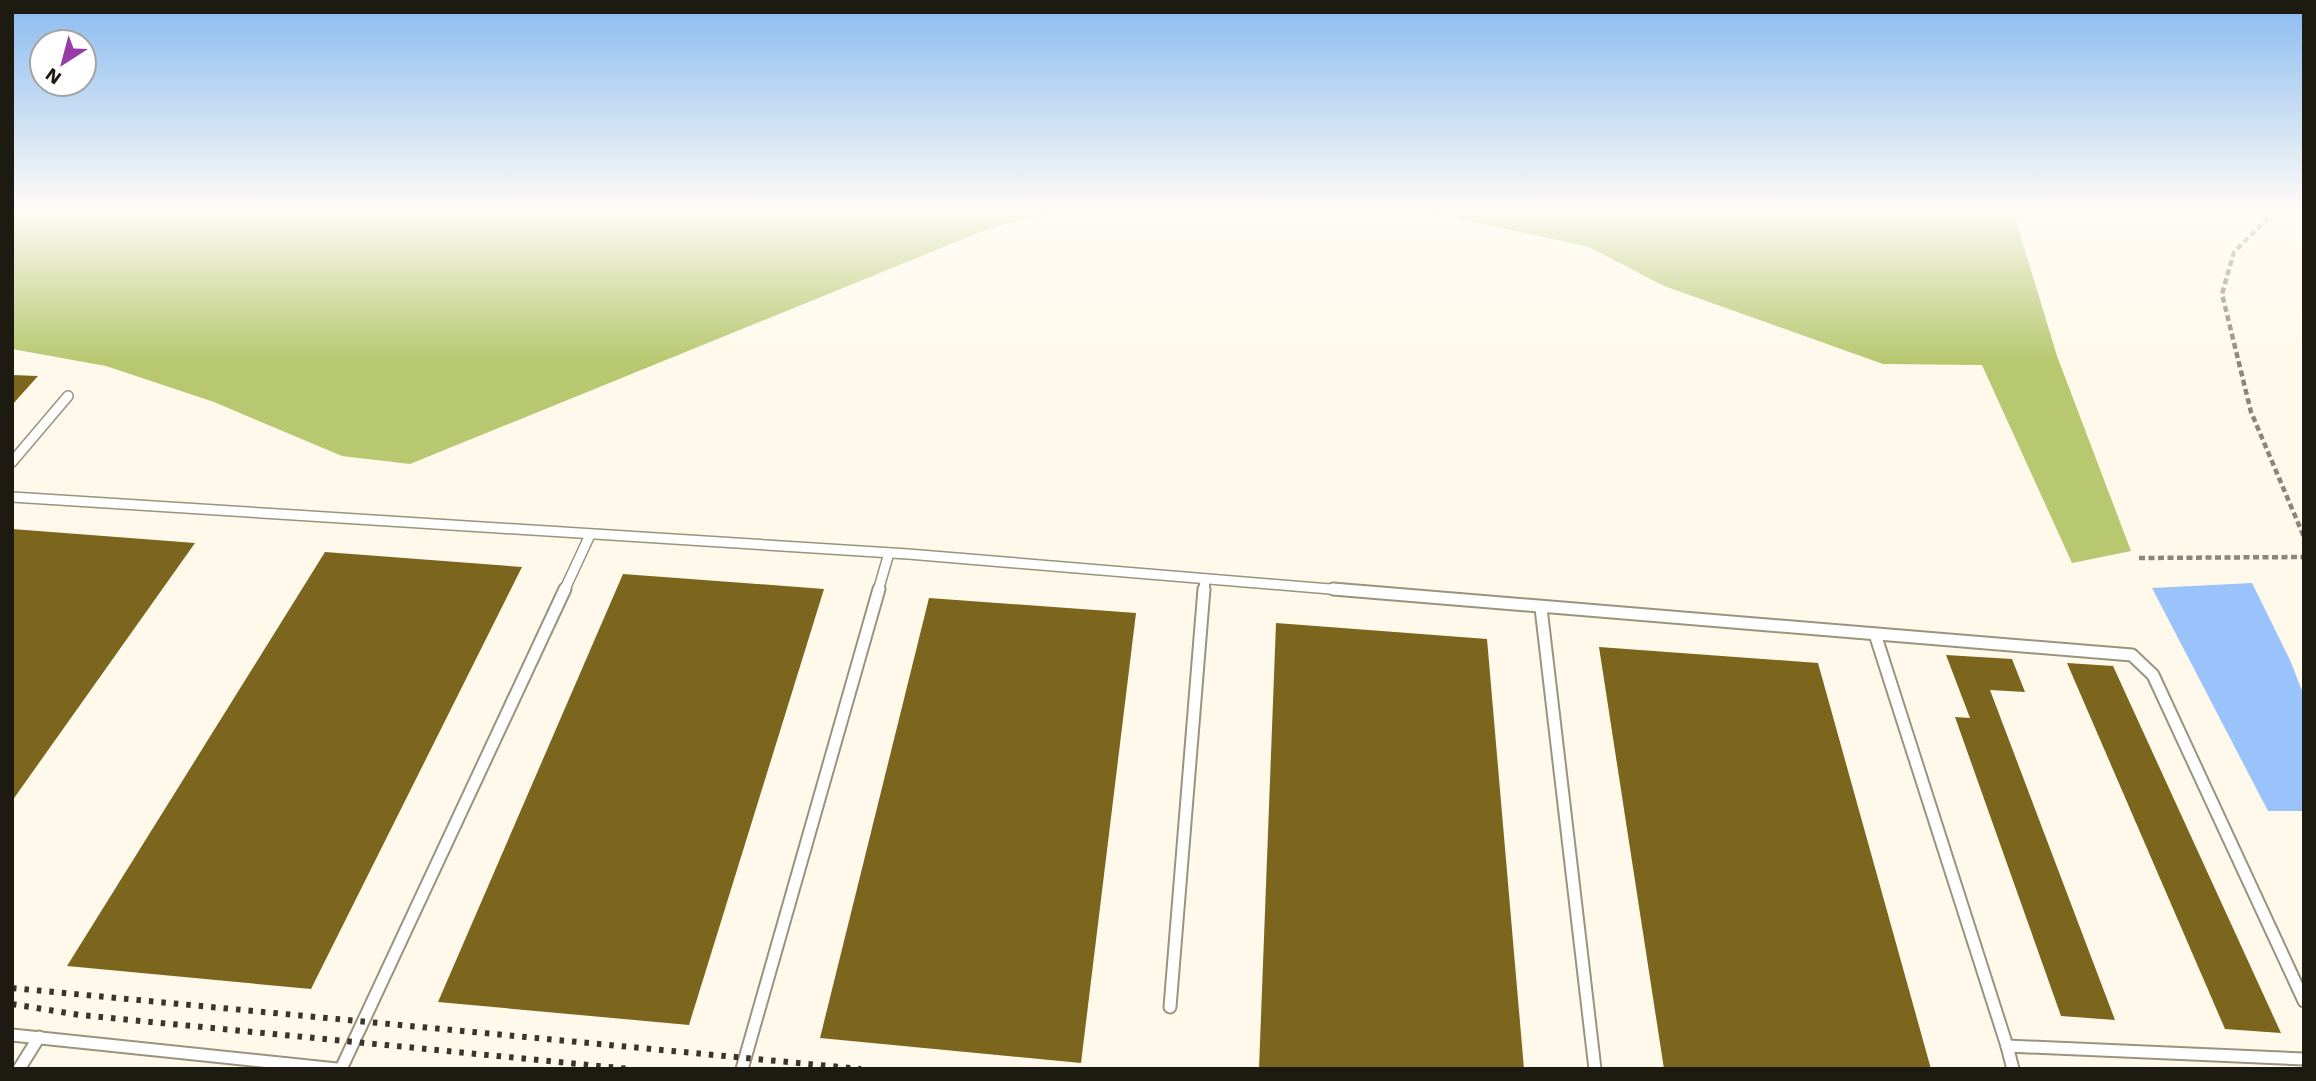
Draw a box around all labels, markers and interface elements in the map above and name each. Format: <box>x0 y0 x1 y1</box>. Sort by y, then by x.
north arrow <box>28 28 98 98</box>
text: N <box>41 63 66 90</box>

